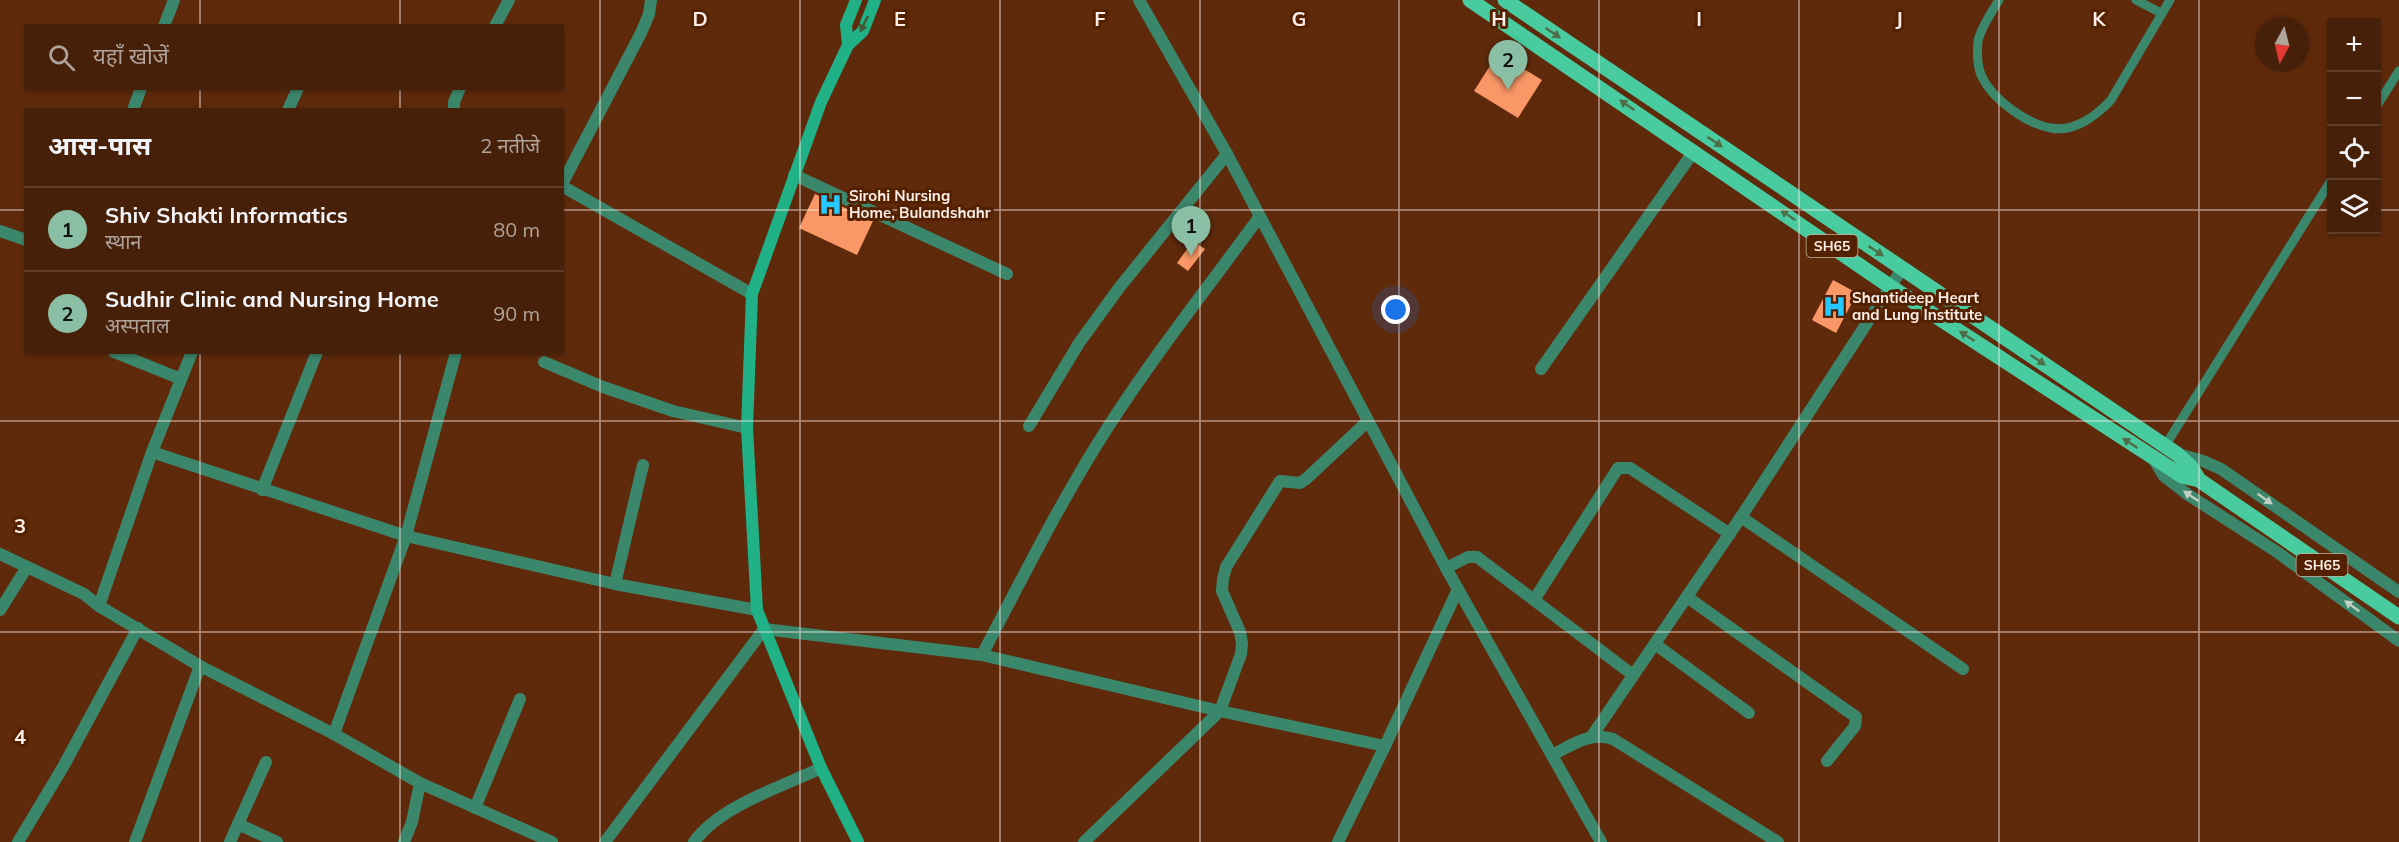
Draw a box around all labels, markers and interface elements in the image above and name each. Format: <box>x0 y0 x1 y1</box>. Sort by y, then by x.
text: D <box>692 6 708 31</box>
text: E <box>894 6 906 31</box>
text: F <box>1094 6 1106 31</box>
text: G <box>1292 6 1306 31</box>
text: H <box>1491 6 1507 31</box>
text: I <box>1696 6 1702 31</box>
text: J <box>1895 6 1903 31</box>
text: K <box>2092 6 2106 31</box>
one-way arrow <box>860 16 869 33</box>
north arrow <box>2255 18 2309 72</box>
map controls <box>2327 18 2381 234</box>
button: + <box>2327 18 2381 72</box>
search box <box>24 24 564 90</box>
one-way arrow <box>1545 27 1561 38</box>
pin: 2 <box>1488 40 1528 90</box>
icon: search <box>45 41 78 74</box>
text: यहाँ खोजें <box>93 42 169 70</box>
button: − <box>2327 72 2381 126</box>
one-way arrow <box>1618 100 1635 111</box>
button: locate <box>2327 126 2381 180</box>
text: आस-पास <box>48 129 151 162</box>
text: 2 नतीजे <box>480 133 540 158</box>
one-way arrow <box>1706 136 1723 147</box>
button: layers <box>2327 180 2381 234</box>
place label: Sirohi Nursing Home, Bulandshahr <box>849 186 991 222</box>
hospital icon: Sirohi Nursing Home, Bulandshahr <box>818 192 844 218</box>
text: Shiv Shakti Informatics <box>105 201 348 229</box>
pin: 1 <box>1172 206 1210 256</box>
one-way arrow <box>1780 209 1796 221</box>
text: 1 <box>62 217 74 242</box>
text: 80 m <box>493 217 540 242</box>
text: स्थान <box>105 229 141 254</box>
road number: SH65 <box>1806 235 1858 257</box>
one-way arrow <box>1868 246 1884 257</box>
text: Sudhir Clinic and Nursing Home <box>105 285 439 313</box>
place label: Shantideep Heart and Lung Institute <box>1852 288 1982 324</box>
hospital icon: Shantideep Heart and Lung Institute <box>1821 294 1847 320</box>
your location <box>1381 295 1410 324</box>
text: 2 <box>62 301 74 326</box>
text: 90 m <box>493 301 540 326</box>
text: अस्पताल <box>105 313 170 338</box>
one-way arrow <box>1959 331 1975 342</box>
one-way arrow <box>2029 355 2046 366</box>
one-way arrow <box>2122 437 2138 448</box>
one-way arrow <box>2183 490 2199 502</box>
one-way arrow <box>2257 493 2273 505</box>
text: 3 <box>14 513 26 538</box>
road number: SH65 <box>2296 554 2348 576</box>
one-way arrow <box>2344 600 2360 612</box>
text: 4 <box>14 724 26 749</box>

